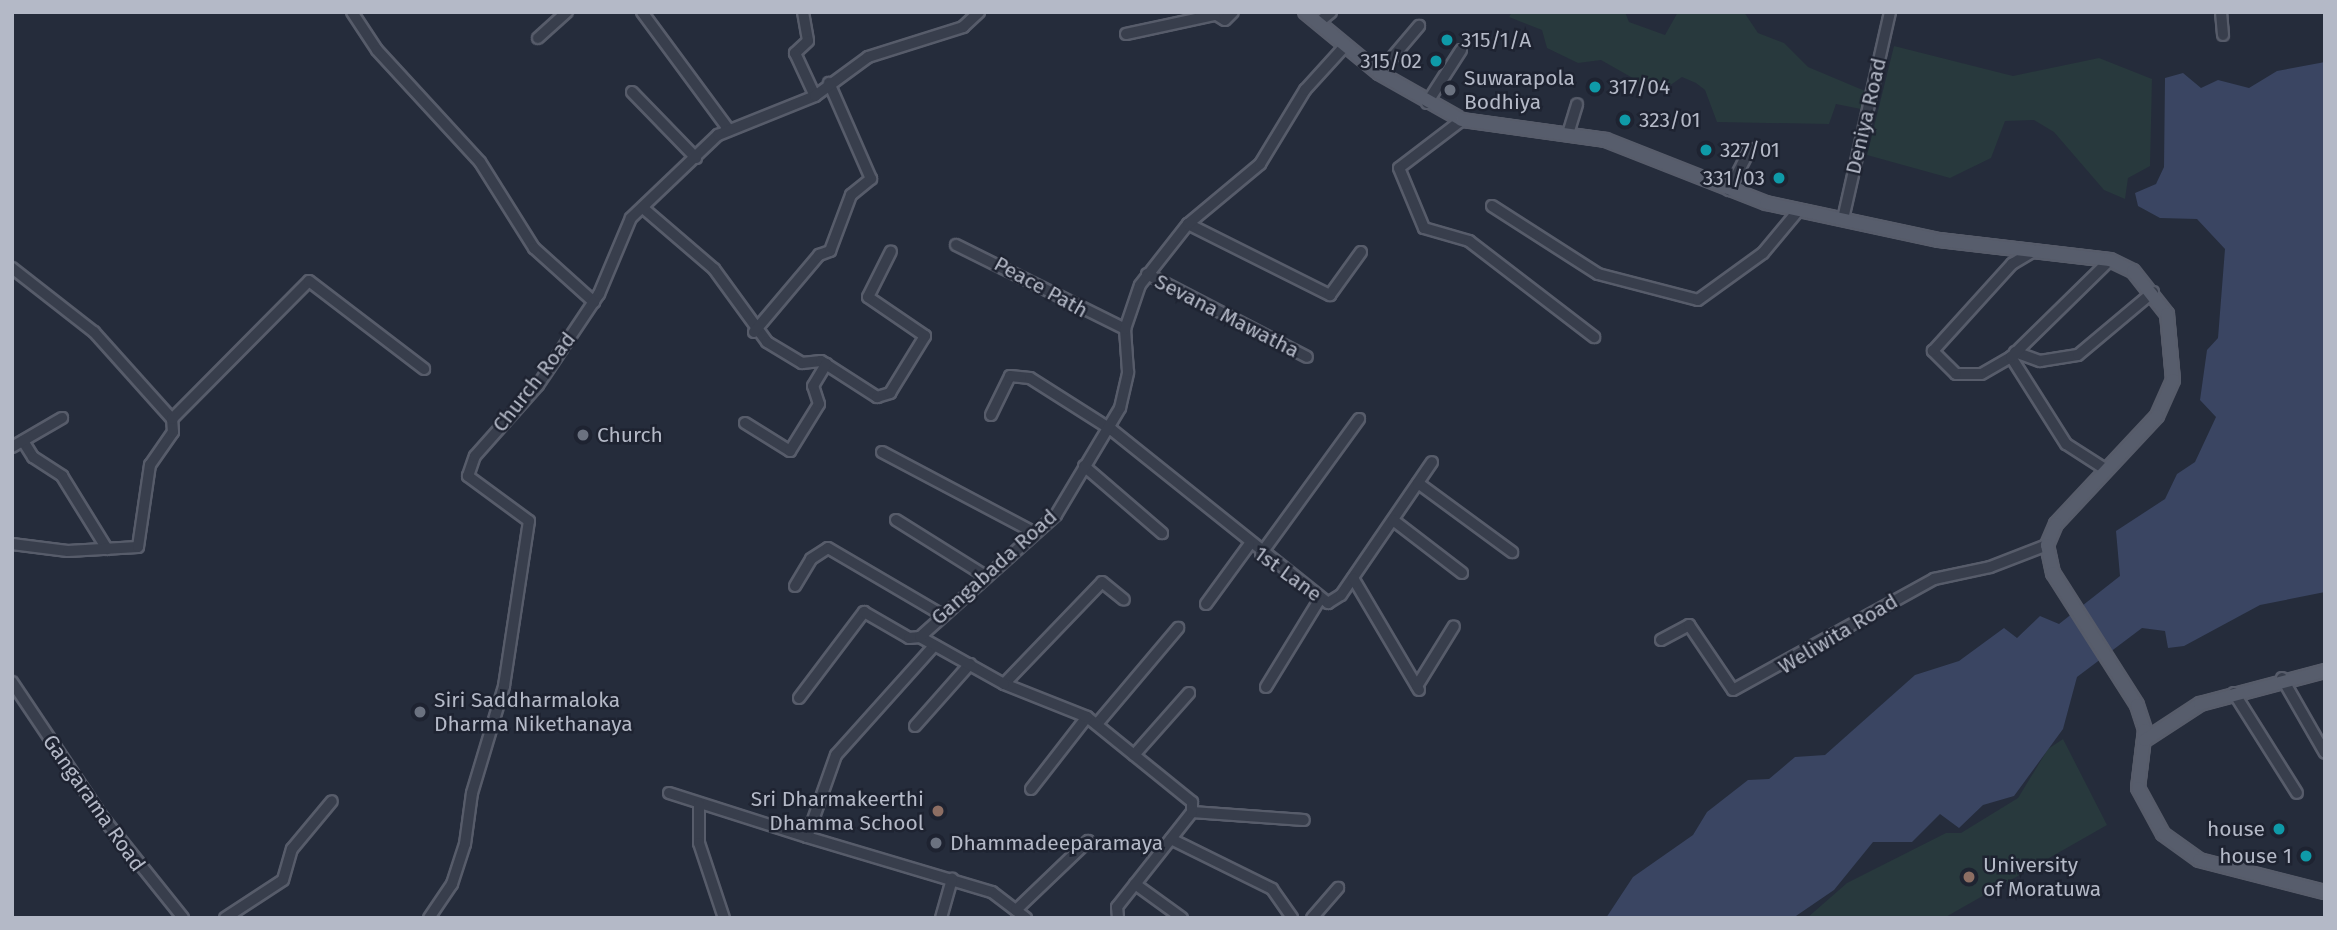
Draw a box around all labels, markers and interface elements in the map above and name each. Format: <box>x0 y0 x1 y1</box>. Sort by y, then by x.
place label: 315/1/A <box>1461 27 1531 53</box>
marker: 315/1/A <box>1439 32 1455 48</box>
place label: 315/02 <box>1360 48 1422 74</box>
marker: 315/02 <box>1428 53 1444 69</box>
street label: Deniya Road <box>1840 55 1892 177</box>
place label: Suwarapola Bodhiya <box>1464 65 1575 115</box>
place label: 317/04 <box>1609 74 1670 100</box>
marker: 317/04 <box>1587 79 1603 95</box>
marker: Suwarapola Bodhiya <box>1442 82 1458 98</box>
place label: 323/01 <box>1639 107 1701 133</box>
marker: 323/01 <box>1617 112 1633 128</box>
place label: 327/01 <box>1720 137 1780 163</box>
marker: 327/01 <box>1698 142 1714 158</box>
place label: 331/03 <box>1703 165 1765 191</box>
marker: 331/03 <box>1771 170 1787 186</box>
street label: Peace Path <box>990 251 1092 323</box>
street label: Sevana Mawatha <box>1151 269 1303 363</box>
street label: Church Road <box>487 327 581 437</box>
place label: Church <box>597 422 663 448</box>
marker: Church <box>575 427 591 443</box>
street label: Gangabada Road <box>926 504 1062 630</box>
street label: 1st Lane <box>1249 541 1327 607</box>
street label: Weliwita Road <box>1774 589 1902 679</box>
place label: Siri Saddharmaloka Dharma Nikethanaya <box>434 687 633 737</box>
marker: Siri Saddharmaloka Dharma Nikethanaya <box>412 704 428 720</box>
street label: Gangarama Road <box>37 730 151 876</box>
place label: Sri Dharmakeerthi Dhamma School <box>751 786 924 836</box>
marker: Sri Dharmakeerthi Dhamma School <box>930 803 946 819</box>
place label: house <box>2207 816 2265 842</box>
marker: house <box>2271 821 2287 837</box>
place label: Dhammadeeparamaya <box>950 830 1163 856</box>
marker: Dhammadeeparamaya <box>928 835 944 851</box>
place label: house 1 <box>2219 843 2292 869</box>
marker: house 1 <box>2298 848 2314 864</box>
place label: University of Moratuwa <box>1983 852 2101 902</box>
marker: University of Moratuwa <box>1961 869 1977 885</box>

